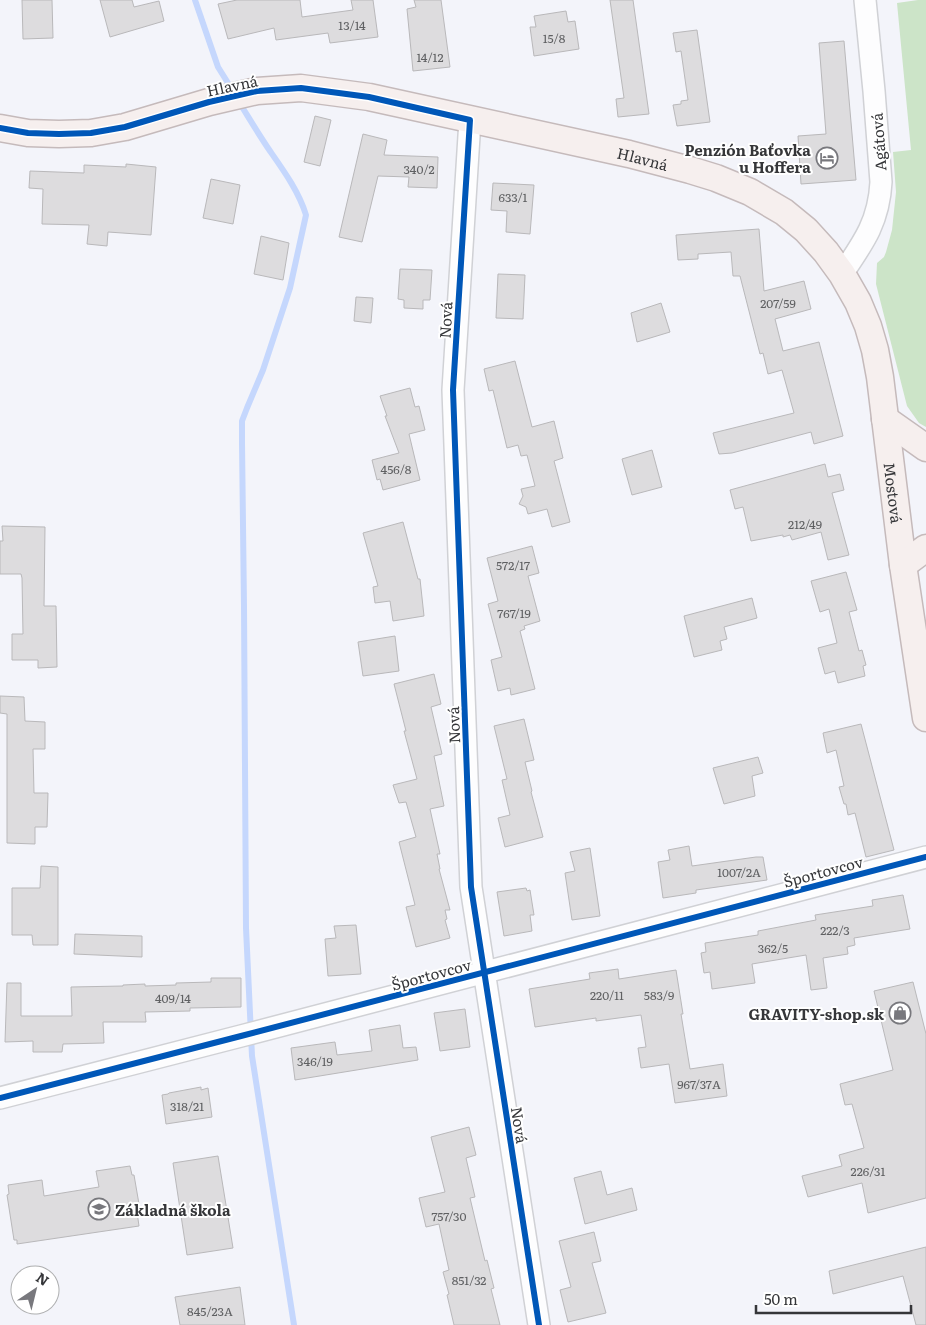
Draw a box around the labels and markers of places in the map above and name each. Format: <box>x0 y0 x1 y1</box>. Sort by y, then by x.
place label: Penzión Baťovka u Hoffera <box>685 138 811 178</box>
hotel icon: Penzión Baťovka u Hoffera <box>815 146 839 170</box>
shop icon: GRAVITY-shop.sk <box>888 1001 912 1025</box>
place label: GRAVITY-shop.sk <box>749 1002 885 1025</box>
school or university icon: Základná škola <box>87 1197 111 1221</box>
place label: Základná škola <box>115 1198 231 1221</box>

